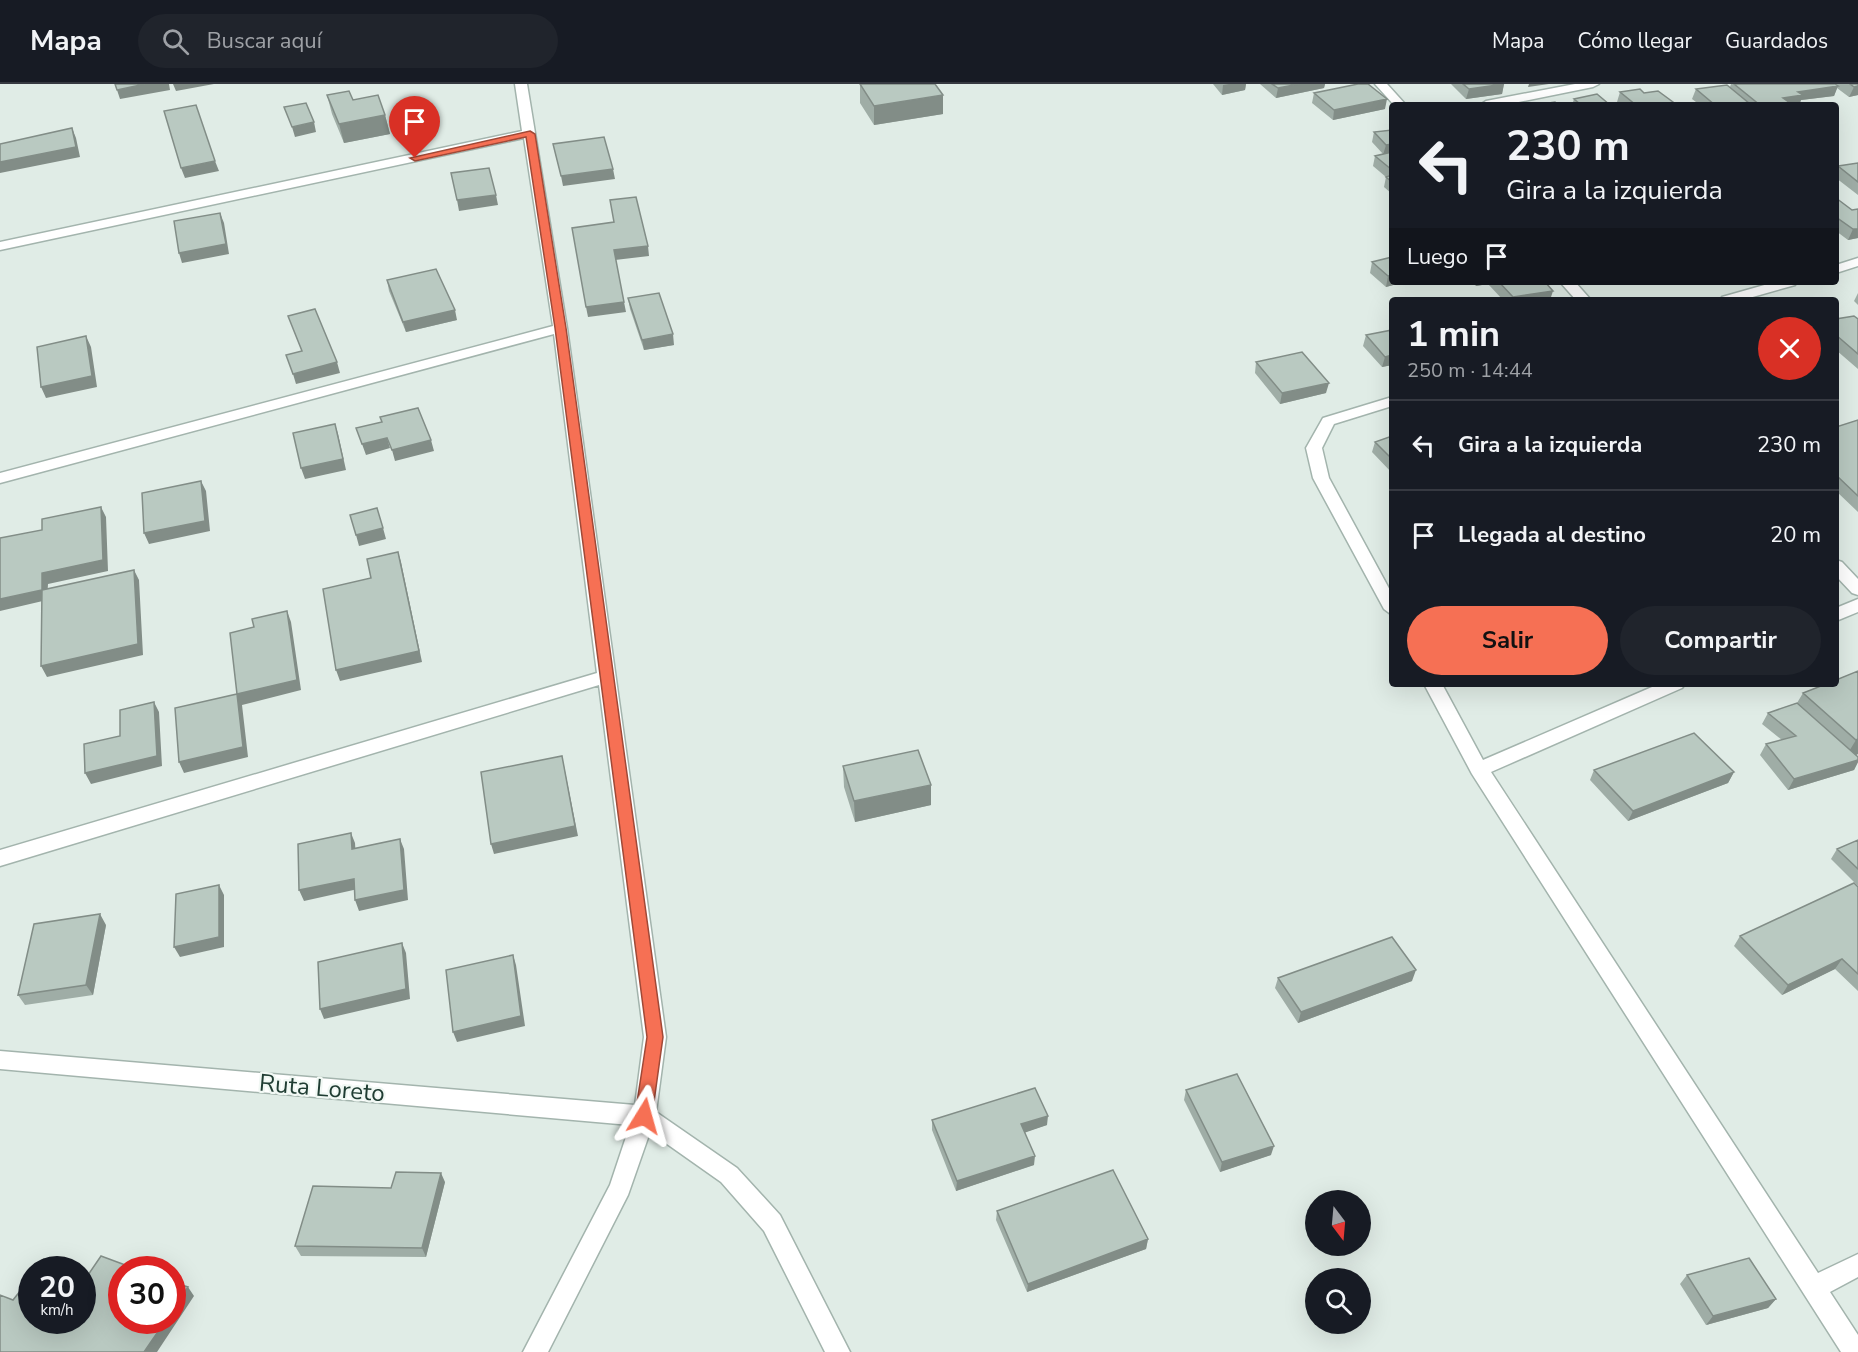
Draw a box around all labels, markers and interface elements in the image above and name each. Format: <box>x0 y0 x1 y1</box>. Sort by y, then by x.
search box <box>138 14 558 68</box>
text: Mapa <box>30 22 102 60</box>
icon: search <box>159 25 192 58</box>
text: Buscar aquí <box>207 26 322 56</box>
text: Mapa <box>1492 27 1544 55</box>
text: Cómo llegar <box>1577 27 1692 55</box>
text: Guardados <box>1725 27 1828 55</box>
pin <box>389 96 440 158</box>
icon: arrive <box>398 105 431 138</box>
text: 230 m <box>1506 118 1630 175</box>
icon: left <box>1407 126 1485 204</box>
text: Gira a la izquierda <box>1506 172 1723 209</box>
icon: arrive <box>1480 240 1513 273</box>
text: Luego <box>1407 242 1468 272</box>
text: 1 min <box>1407 310 1500 359</box>
button: close <box>1758 317 1821 380</box>
text: 250 m · 14:44 <box>1407 357 1533 384</box>
icon: left <box>1407 429 1440 462</box>
text: Gira a la izquierda <box>1458 430 1642 460</box>
text: 230 m <box>1757 430 1821 460</box>
icon: arrive <box>1407 519 1440 552</box>
text: Llegada al destino <box>1458 520 1646 550</box>
text: 20 m <box>1770 520 1821 550</box>
button: Salir <box>1407 606 1608 675</box>
button: Compartir <box>1620 606 1821 675</box>
street label: Ruta Loreto <box>258 1067 386 1109</box>
position arrow <box>612 1084 676 1148</box>
north arrow <box>1305 1190 1371 1256</box>
map controls <box>1305 1190 1371 1334</box>
speed limit sign: 30 <box>108 1256 186 1334</box>
text: 20 <box>39 1267 75 1308</box>
button: search <box>1305 1268 1371 1334</box>
text: km/h <box>40 1300 74 1320</box>

